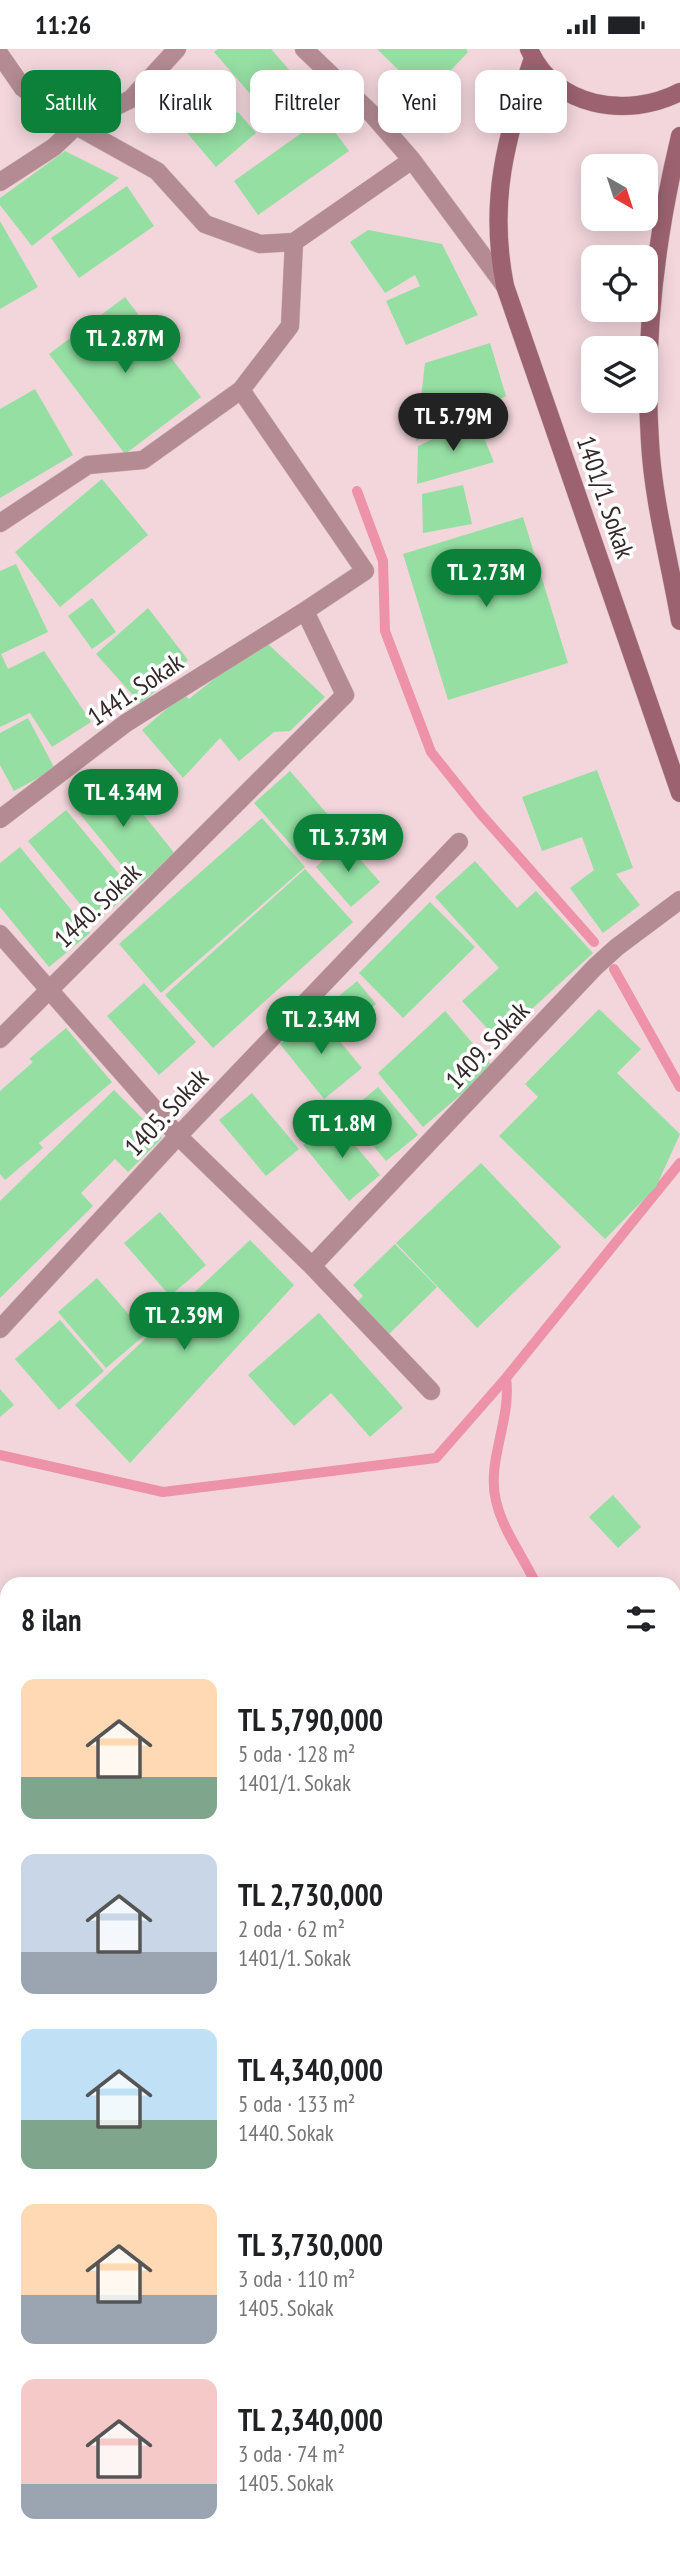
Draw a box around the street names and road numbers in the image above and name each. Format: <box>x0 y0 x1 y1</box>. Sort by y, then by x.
street label: 1401/1. Sokak <box>570 431 642 563</box>
street label: 1441. Sokak <box>81 645 189 733</box>
street label: 1440. Sokak <box>47 856 147 954</box>
street label: 1409. Sokak <box>438 994 536 1096</box>
street label: 1405. Sokak <box>117 1061 215 1163</box>

